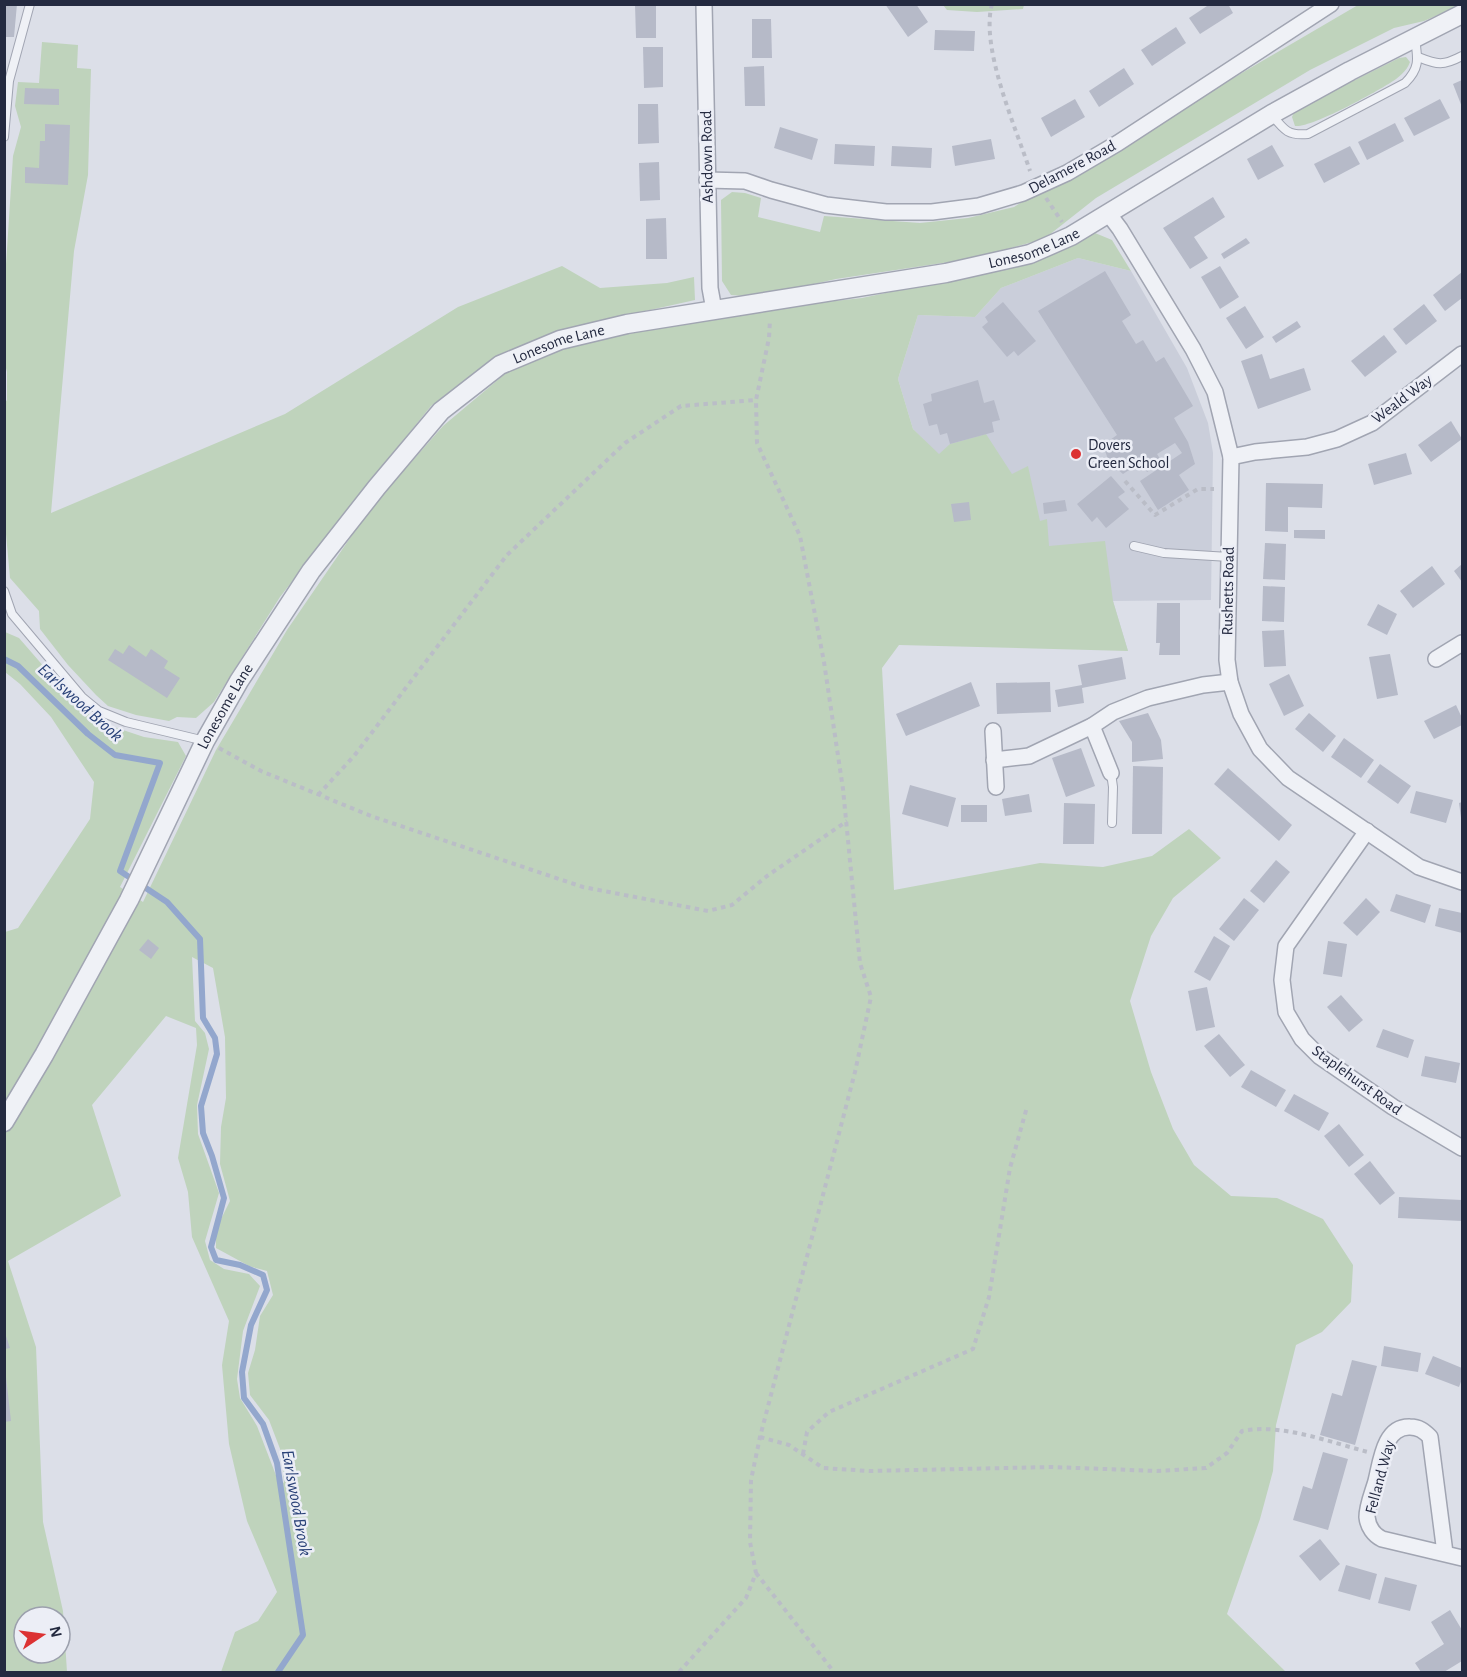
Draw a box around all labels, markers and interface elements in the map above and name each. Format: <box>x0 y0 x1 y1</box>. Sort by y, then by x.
street label: Ashdown Road <box>698 110 716 204</box>
street label: Delamere Road <box>1026 137 1118 197</box>
street label: Lonesome Lane <box>987 225 1083 271</box>
street label: Lonesome Lane <box>510 322 606 367</box>
street label: Weald Way <box>1369 371 1436 427</box>
place label: Dovers Green School <box>1088 437 1169 471</box>
marker: Dovers Green School <box>1069 447 1083 461</box>
street label: Rushetts Road <box>1219 546 1237 636</box>
water label: Earlswood Brook <box>34 660 126 746</box>
street label: Lonesome Lane <box>194 661 256 752</box>
street label: Staplehurst Road <box>1309 1042 1405 1118</box>
street label: Felland Way <box>1363 1438 1399 1516</box>
water label: Earlswood Brook <box>278 1449 314 1557</box>
north arrow <box>12 1605 72 1665</box>
text: N <box>47 1625 65 1639</box>

